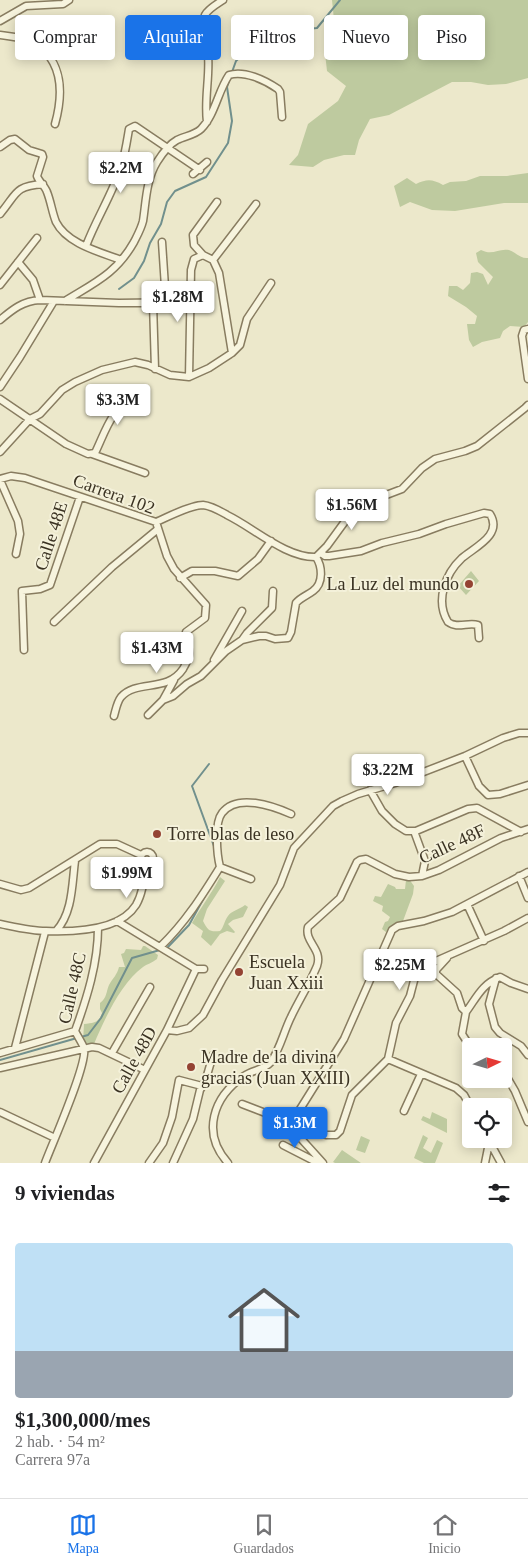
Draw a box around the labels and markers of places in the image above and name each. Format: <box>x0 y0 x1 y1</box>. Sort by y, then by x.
pin: $2.2M <box>86 152 156 194</box>
pin: $1.28M <box>137 280 219 323</box>
pin: $3.3M <box>83 384 153 426</box>
pin: $1.56M <box>311 488 393 531</box>
place label: La Luz del mundo <box>327 574 459 594</box>
marker: La Luz del mundo <box>463 578 475 590</box>
pin: $1.43M <box>116 632 198 674</box>
pin: $3.22M <box>347 754 429 796</box>
place label: Torre blas de leso <box>167 824 294 844</box>
marker: Torre blas de leso <box>151 828 163 840</box>
pin: $1.99M <box>86 856 168 899</box>
pin: $2.25M <box>359 948 441 991</box>
place label: Escuela Juan Xxiii <box>249 952 324 993</box>
marker: Escuela Juan Xxiii <box>233 966 245 978</box>
place label: Madre de la divina gracias (Juan XXIII) <box>201 1047 350 1089</box>
marker: Madre de la divina gracias (Juan XXIII) <box>185 1061 197 1073</box>
pin: $1.3M <box>260 1106 330 1149</box>

